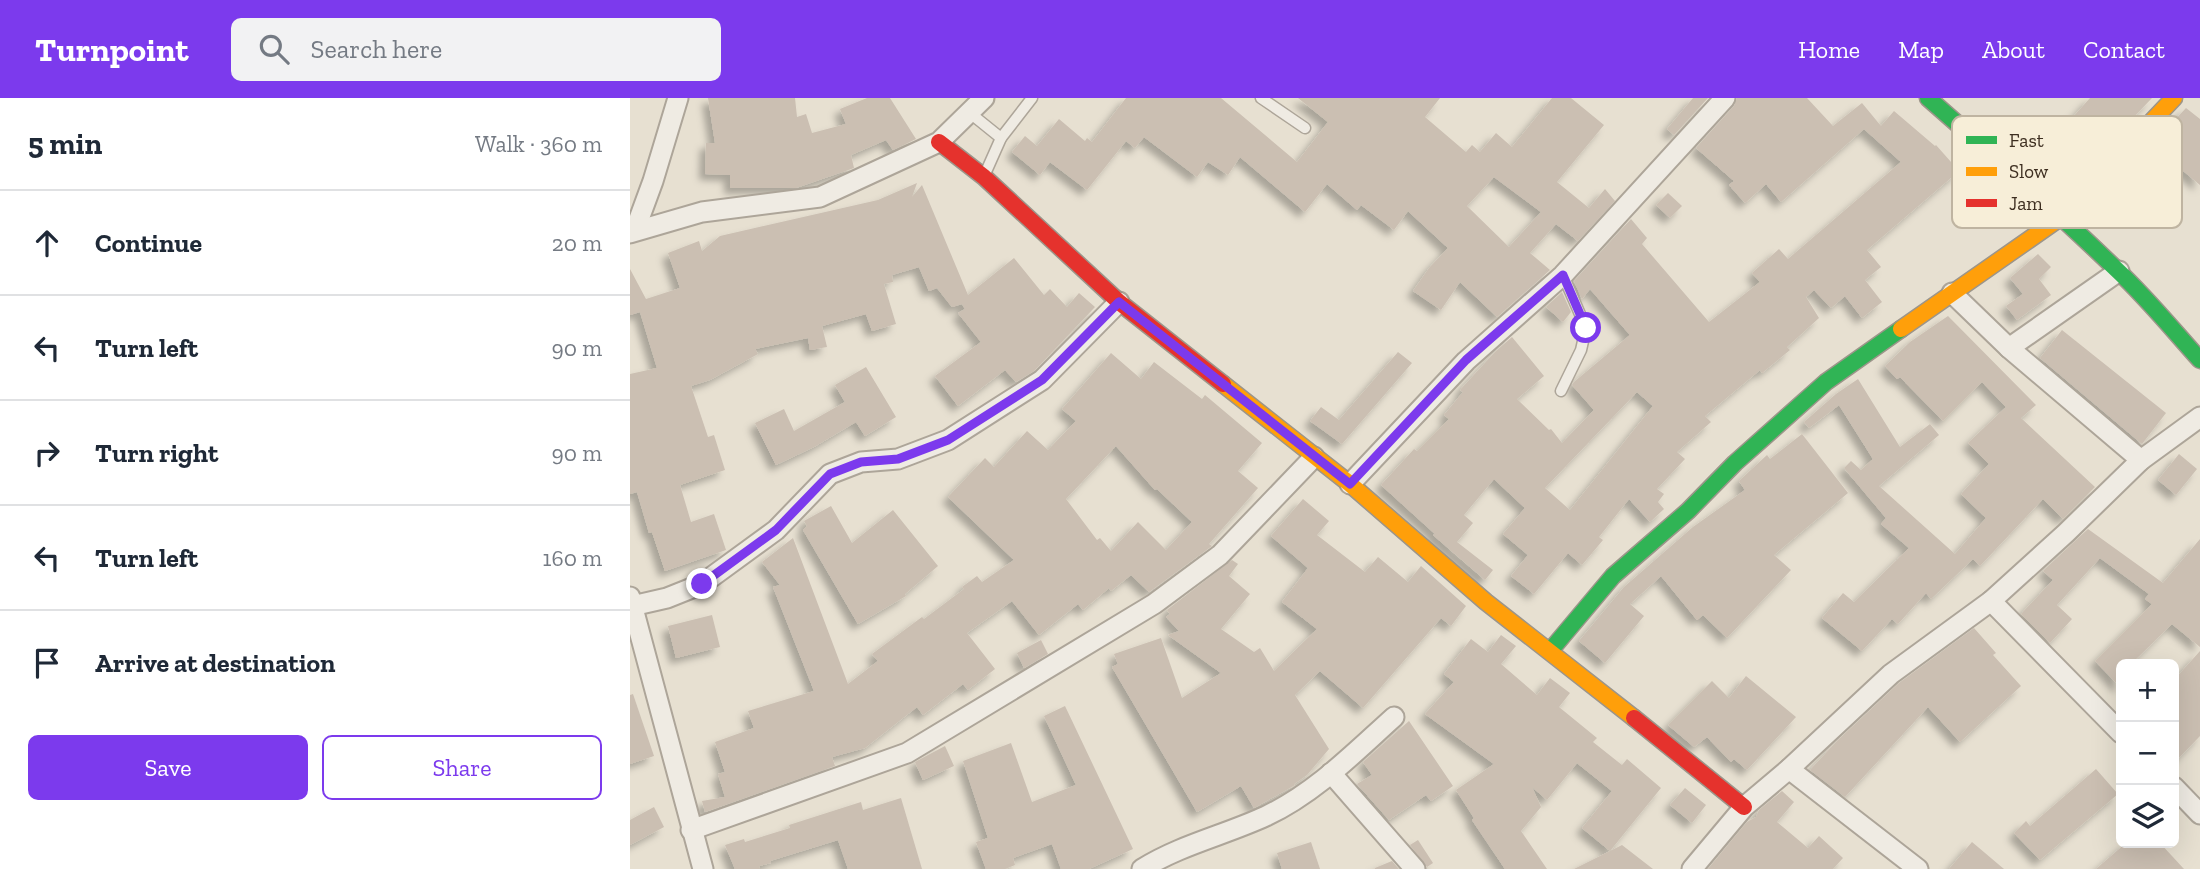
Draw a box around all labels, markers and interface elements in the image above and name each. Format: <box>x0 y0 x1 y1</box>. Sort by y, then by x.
search box <box>231 18 721 81</box>
text: Turnpoint <box>35 30 189 69</box>
icon: search <box>255 30 293 68</box>
text: Search here <box>311 33 442 65</box>
text: Home <box>1798 35 1860 64</box>
text: Map <box>1898 35 1944 64</box>
text: About <box>1982 35 2045 64</box>
text: Contact <box>2083 35 2165 64</box>
legend <box>1952 116 2182 228</box>
text: 5 min <box>28 126 102 162</box>
text: Fast <box>2009 129 2044 152</box>
text: Walk · 360 m <box>475 130 602 158</box>
text: Slow <box>2009 160 2049 183</box>
text: Jam <box>2009 192 2043 215</box>
icon: ahead <box>28 224 66 262</box>
text: Continue <box>95 227 202 259</box>
text: 20 m <box>552 229 602 257</box>
route start <box>1570 312 1601 343</box>
icon: left <box>28 329 66 367</box>
text: Turn left <box>95 332 198 364</box>
text: 90 m <box>551 334 602 362</box>
icon: right <box>28 434 66 472</box>
text: Turn right <box>95 437 218 469</box>
text: 90 m <box>551 439 602 467</box>
icon: left <box>28 539 66 577</box>
text: Turn left <box>95 542 198 574</box>
text: 160 m <box>543 544 602 572</box>
route end <box>686 568 717 599</box>
icon: arrive <box>28 644 66 682</box>
text: Arrive at destination <box>95 647 335 679</box>
map controls <box>2116 659 2179 848</box>
button: + <box>2116 659 2179 722</box>
button: − <box>2116 722 2179 785</box>
button: Save <box>28 735 308 800</box>
button: Share <box>322 735 602 800</box>
button: layers <box>2116 785 2179 848</box>

